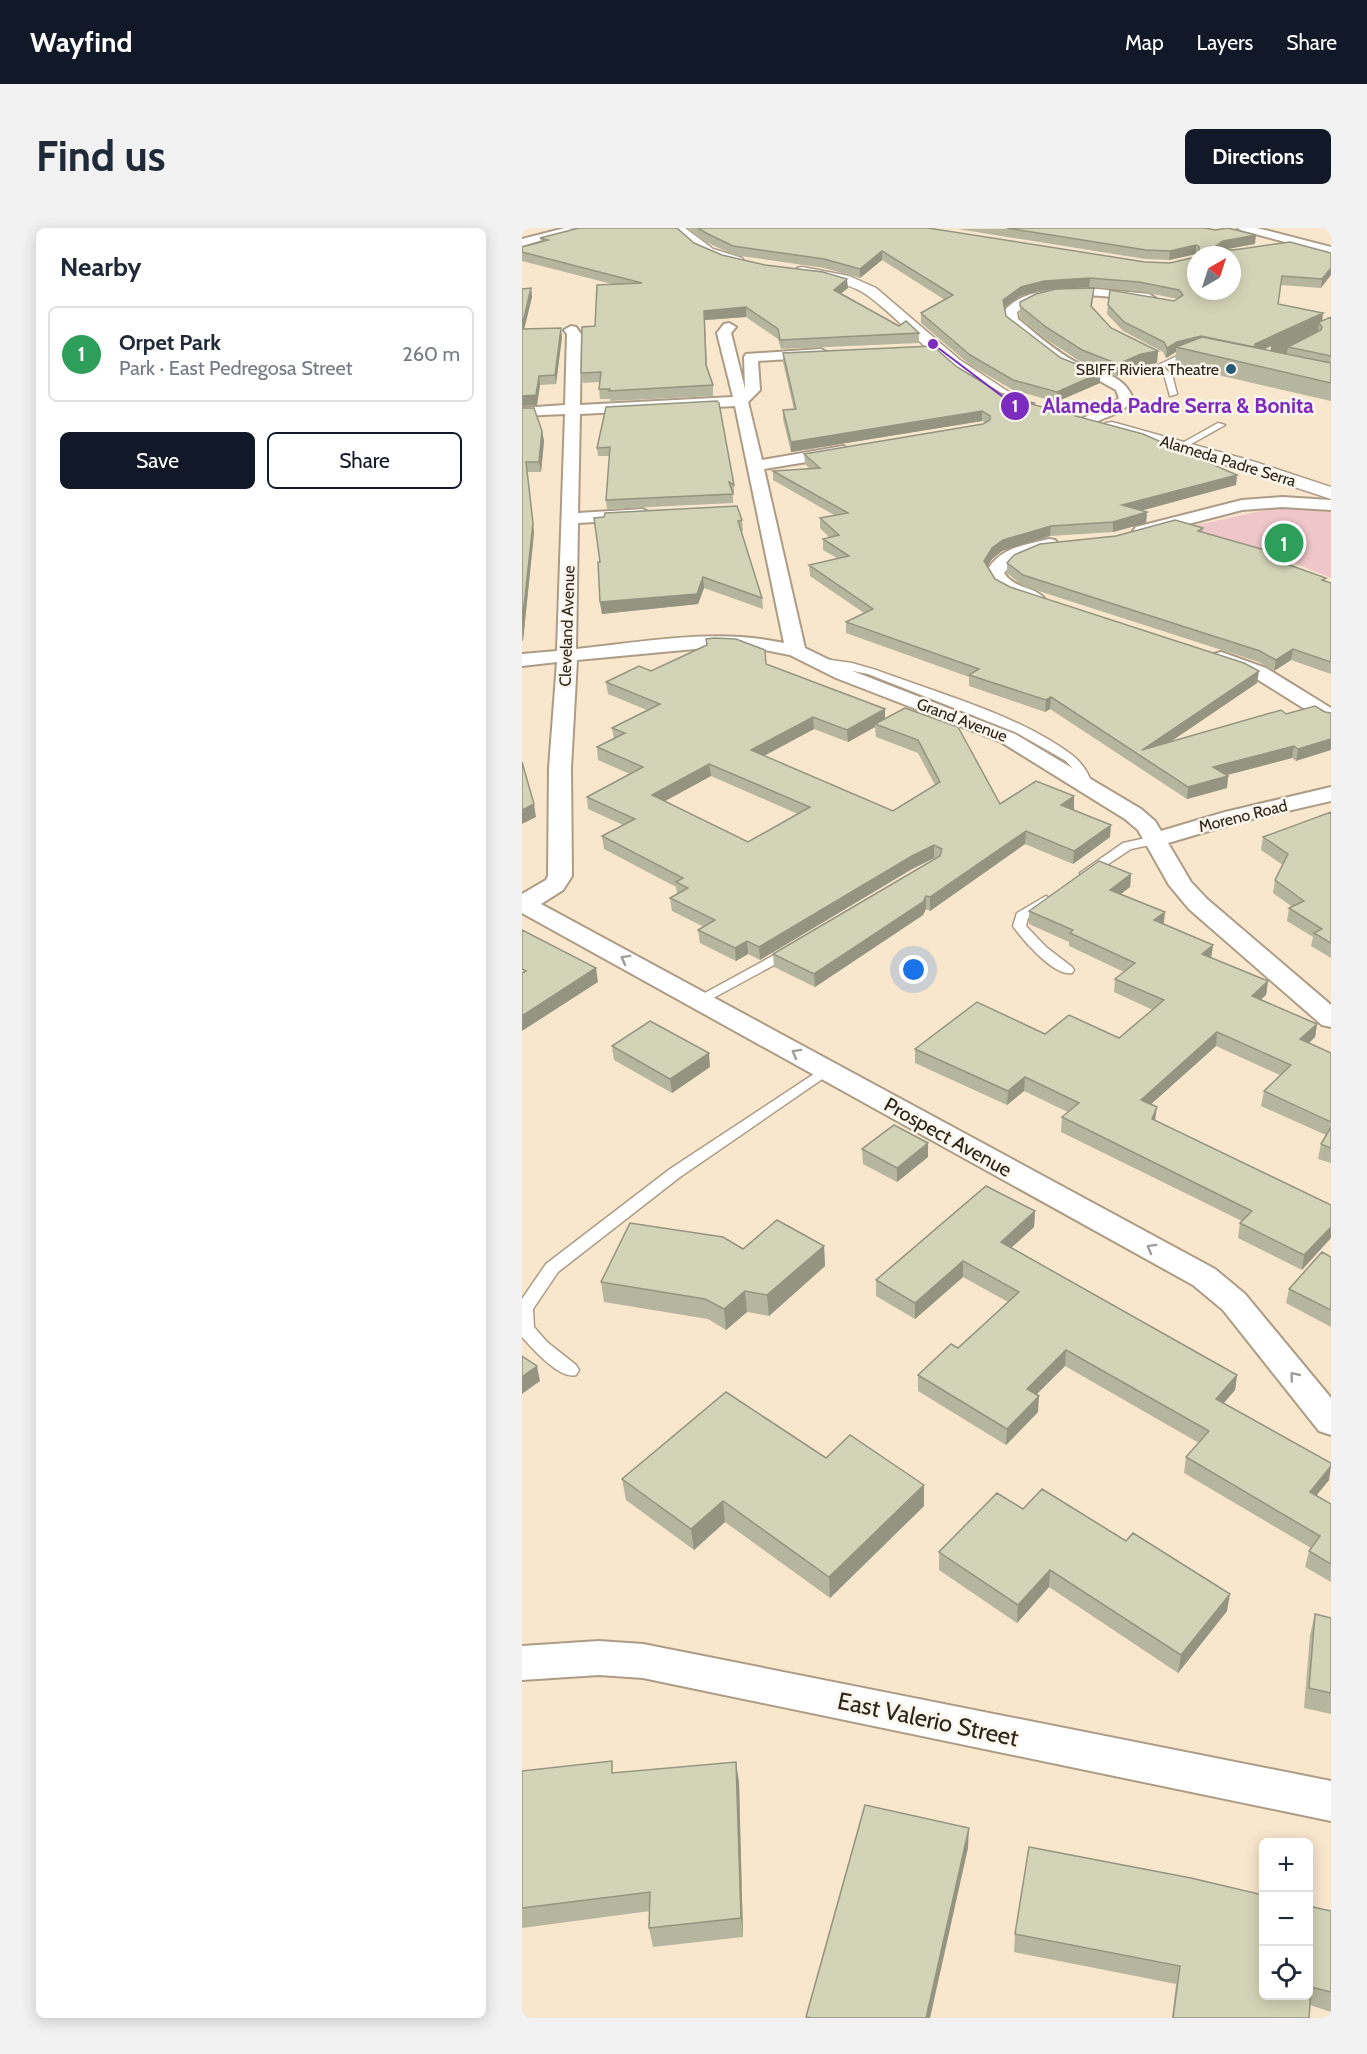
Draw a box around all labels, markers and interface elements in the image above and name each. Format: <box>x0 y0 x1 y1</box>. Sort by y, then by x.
text: Wayfind <box>30 25 132 59</box>
text: Map <box>1125 30 1164 55</box>
text: Layers <box>1197 30 1253 55</box>
text: Share <box>1286 30 1337 55</box>
button: Directions <box>1185 129 1331 184</box>
text: Find us <box>36 130 165 182</box>
north arrow <box>1187 246 1241 300</box>
text: Nearby <box>60 251 141 283</box>
text: Orpet Park <box>119 329 221 356</box>
text: 1 <box>78 342 85 366</box>
text: 260 m <box>402 342 460 366</box>
text: Park · East Pedregosa Street <box>119 356 353 380</box>
place label: SBIFF Riviera Theatre <box>1076 360 1219 379</box>
marker: SBIFF Riviera Theatre <box>1224 362 1238 376</box>
callout: Alameda Padre Serra & Bonita <box>1000 386 1326 425</box>
text: Alameda Padre Serra & Bonita <box>1042 393 1314 418</box>
text: 1 <box>1012 395 1018 417</box>
street label: Alameda Padre Serra <box>1158 431 1298 491</box>
button: Save <box>60 432 255 489</box>
button: Share <box>267 432 462 489</box>
pin: 1 <box>1264 520 1304 566</box>
street label: Cleveland Avenue <box>555 565 579 687</box>
street label: Grand Avenue <box>914 694 1010 746</box>
street label: Moreno Road <box>1197 796 1289 836</box>
one-way arrow <box>621 955 632 966</box>
your location <box>899 955 928 984</box>
one-way arrow <box>792 1049 802 1061</box>
street label: Prospect Avenue <box>880 1092 1016 1182</box>
one-way arrow <box>1147 1244 1157 1255</box>
one-way arrow <box>1291 1372 1302 1383</box>
street label: East Valerio Street <box>835 1686 1021 1752</box>
map controls <box>1259 1838 1313 2000</box>
button: + <box>1259 1838 1313 1892</box>
button: − <box>1259 1892 1313 1946</box>
button: locate <box>1259 1946 1313 2000</box>

